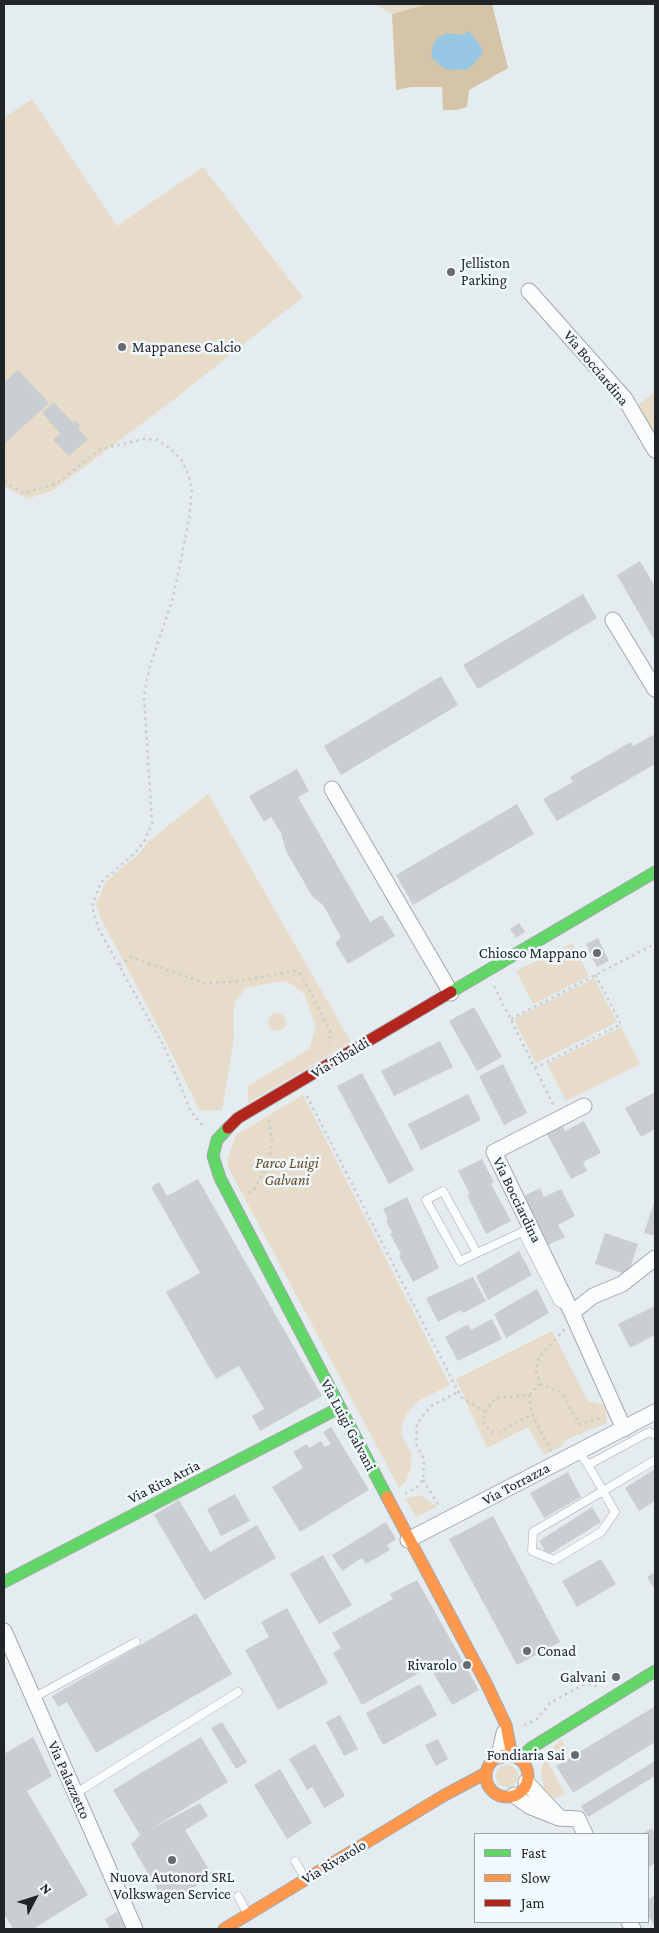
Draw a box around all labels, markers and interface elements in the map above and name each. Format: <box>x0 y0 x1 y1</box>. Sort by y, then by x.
place label: Jelliston Parking <box>461 254 510 289</box>
marker: Jelliston Parking <box>445 266 457 278</box>
street label: Via Bocciardina <box>559 327 633 409</box>
place label: Mappanese Calcio <box>132 338 241 356</box>
marker: Mappanese Calcio <box>116 341 128 353</box>
place label: Chiosco Mappano <box>479 944 587 962</box>
marker: Chiosco Mappano <box>591 947 603 959</box>
street label: Via Tibaldi <box>308 1034 372 1082</box>
park label: Parco Luigi Galvani <box>255 1154 319 1189</box>
street label: Via Bocciardina <box>489 1154 545 1246</box>
street label: Via Luigi Galvani <box>316 1376 380 1474</box>
street label: Via Rita Atria <box>125 1456 203 1508</box>
street label: Via Torrazza <box>479 1459 553 1509</box>
place label: Conad <box>537 1642 576 1660</box>
marker: Conad <box>521 1645 533 1657</box>
place label: Rivarolo <box>407 1656 457 1674</box>
marker: Rivarolo <box>461 1659 473 1671</box>
place label: Galvani <box>560 1668 606 1686</box>
marker: Galvani <box>610 1671 622 1683</box>
street label: Via Palazzetto <box>44 1738 94 1822</box>
place label: Fondiaria Sai <box>487 1746 565 1764</box>
marker: Fondiaria Sai <box>569 1749 581 1761</box>
legend <box>474 1833 649 1923</box>
street label: Via Rivarolo <box>299 1836 369 1888</box>
text: Fast <box>521 1845 546 1861</box>
marker: Nuova Autonord SRL Volkswagen Service <box>166 1854 178 1866</box>
place label: Nuova Autonord SRL Volkswagen Service <box>110 1868 234 1903</box>
text: Slow <box>521 1870 550 1886</box>
north arrow <box>10 1873 60 1923</box>
text: N <box>37 1880 56 1897</box>
text: Jam <box>521 1895 544 1911</box>

